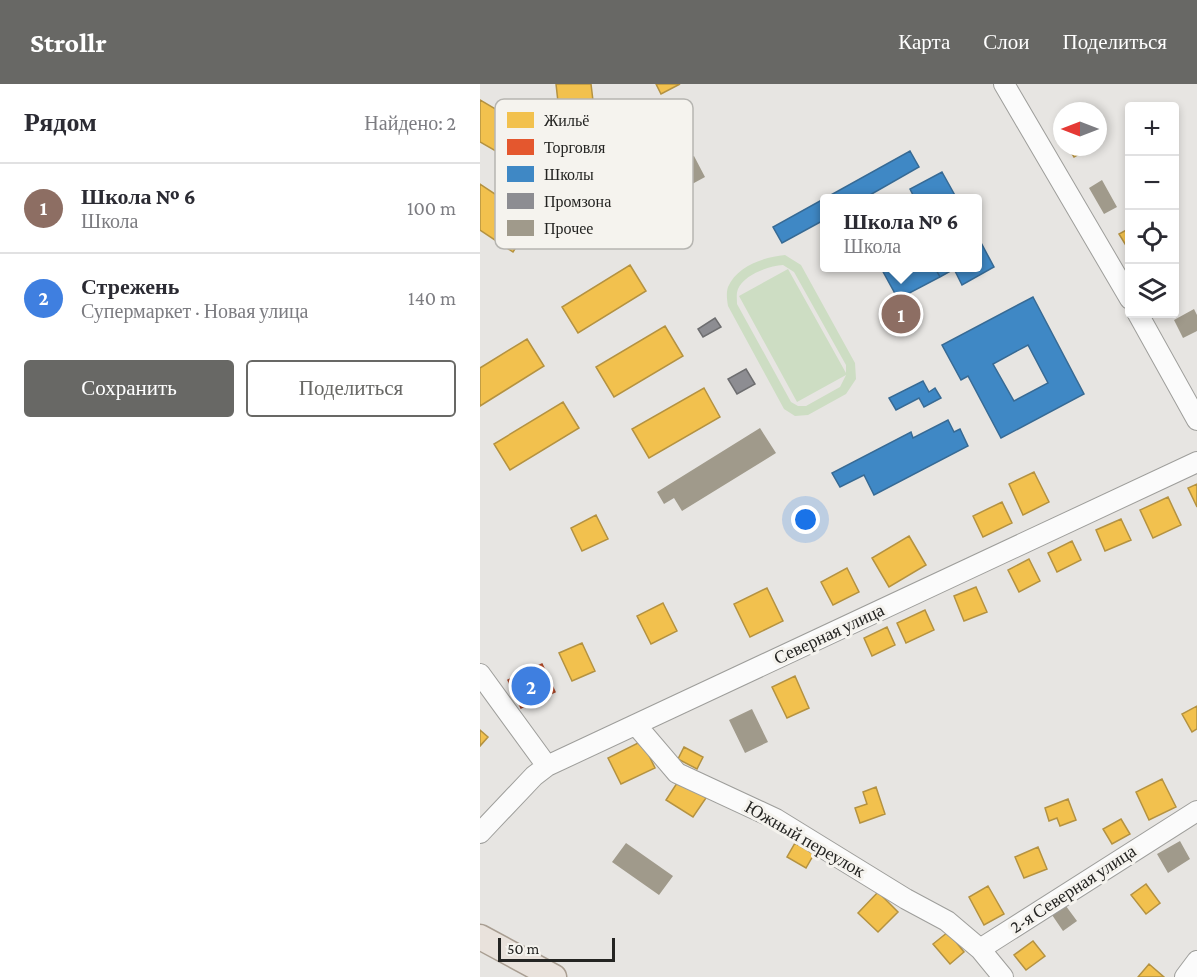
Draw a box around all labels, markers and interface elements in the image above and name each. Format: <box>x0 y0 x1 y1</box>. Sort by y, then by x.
text: Strollr <box>30 27 107 58</box>
text: Карта <box>898 30 950 54</box>
text: Слои <box>983 30 1029 54</box>
text: Поделиться <box>1062 30 1167 54</box>
legend <box>495 99 693 249</box>
north arrow <box>1053 102 1107 156</box>
map controls <box>1125 102 1179 318</box>
button: + <box>1125 102 1179 156</box>
text: Рядом <box>24 108 97 137</box>
text: Найдено: 2 <box>364 112 456 134</box>
text: Жильё <box>544 112 589 129</box>
text: Торговля <box>544 139 606 157</box>
button: − <box>1125 156 1179 210</box>
text: Школы <box>544 166 594 183</box>
text: Школа № 6 <box>81 184 196 209</box>
text: Промзона <box>544 193 611 211</box>
popup <box>820 194 982 272</box>
text: 1 <box>40 197 47 219</box>
text: 100 m <box>407 197 456 219</box>
text: Школа № 6 <box>844 209 958 234</box>
text: Школа <box>81 210 138 232</box>
button: locate <box>1125 210 1179 264</box>
text: Прочее <box>544 220 593 238</box>
text: Школа <box>844 235 901 257</box>
button: layers <box>1125 264 1179 318</box>
text: Стрежень <box>81 274 179 299</box>
text: 2 <box>38 287 49 309</box>
text: 140 m <box>408 287 456 309</box>
pin: 1 <box>882 292 920 336</box>
text: Супермаркет · Новая улица <box>81 300 309 322</box>
button: Сохранить <box>24 360 234 417</box>
button: Поделиться <box>246 360 456 417</box>
your location <box>791 505 820 534</box>
street label: Северная улица <box>771 600 887 668</box>
pin: 2 <box>512 664 550 708</box>
street label: Южный переулок <box>742 797 869 882</box>
street label: 2-я Северная улица <box>1006 841 1140 937</box>
scale bar <box>498 935 615 962</box>
text: 50 m <box>507 940 539 957</box>

